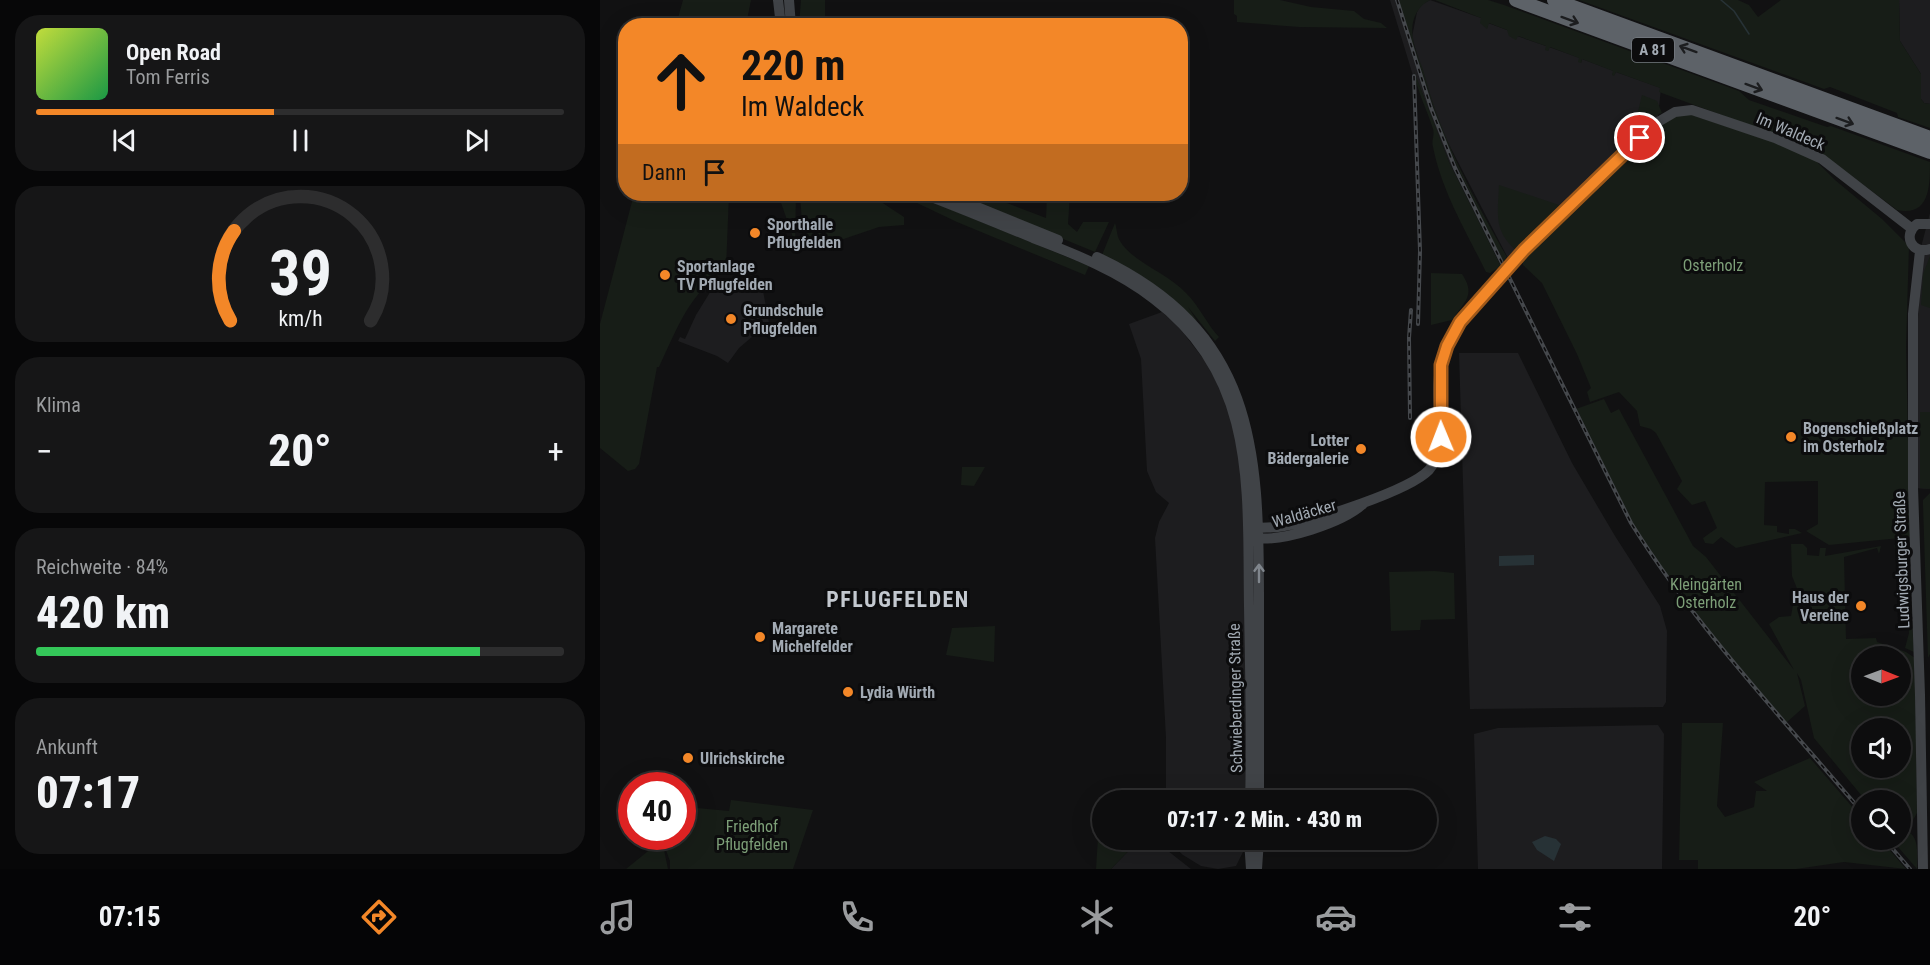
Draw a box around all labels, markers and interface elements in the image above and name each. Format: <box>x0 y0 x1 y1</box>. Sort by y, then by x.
one-way arrow <box>1561 16 1579 27</box>
road number: A 81 <box>1632 38 1674 62</box>
text: Open Road <box>126 40 221 65</box>
text: 220 m <box>741 41 846 90</box>
icon: ahead <box>642 42 720 120</box>
one-way arrow <box>1679 42 1698 53</box>
text: Tom Ferris <box>126 65 210 89</box>
one-way arrow <box>1744 83 1762 94</box>
text: Im Waldeck <box>741 91 864 123</box>
street label: Im Waldeck <box>1753 108 1829 155</box>
pin <box>1614 112 1665 163</box>
one-way arrow <box>1835 116 1854 127</box>
icon: arrive <box>1623 121 1656 154</box>
icon: previous <box>108 124 141 157</box>
icon: pause <box>284 124 317 157</box>
icon: next <box>460 124 493 157</box>
icon: arrive <box>698 156 731 189</box>
text: Dann <box>642 160 686 185</box>
place label: Sporthalle Pflugfelden <box>767 215 841 252</box>
marker: Sporthalle Pflugfelden <box>748 226 762 240</box>
text: 39 <box>268 237 332 310</box>
park label: Osterholz <box>1683 256 1743 275</box>
place label: Sportanlage TV Pflugfelden <box>677 257 773 294</box>
marker: Sportanlage TV Pflugfelden <box>658 268 672 282</box>
place label: Grundschule Pflugfelden <box>743 301 824 338</box>
text: km/h <box>278 306 322 331</box>
marker: Grundschule Pflugfelden <box>724 312 738 326</box>
text: Klima <box>36 393 81 417</box>
position arrow <box>1409 405 1473 469</box>
place label: Bogenschießplatz im Osterholz <box>1803 419 1918 456</box>
text: 20° <box>268 424 332 477</box>
marker: Bogenschießplatz im Osterholz <box>1784 430 1798 444</box>
place label: Lotter Bädergalerie <box>1267 431 1349 468</box>
text: − <box>36 432 53 471</box>
text: + <box>548 432 564 471</box>
marker: Lotter Bädergalerie <box>1354 442 1368 456</box>
street label: Ludwigsburger Straße <box>1890 491 1913 629</box>
street label: Waldäcker <box>1270 495 1338 532</box>
text: Reichweite · 84% <box>36 555 168 579</box>
one-way arrow <box>1253 563 1265 583</box>
park label: Kleingärten Osterholz <box>1670 575 1742 612</box>
text: 420 km <box>36 586 170 639</box>
district label: PFLUGFELDEN <box>826 587 970 612</box>
place label: Haus der Vereine <box>1792 588 1849 625</box>
marker: Haus der Vereine <box>1854 599 1868 613</box>
place label: Margarete Michelfelder <box>772 619 853 656</box>
street label: Schwieberdinger Straße <box>1225 623 1246 773</box>
marker: Margarete Michelfelder <box>753 630 767 644</box>
north arrow <box>1851 646 1911 706</box>
map controls <box>1851 646 1911 850</box>
place label: Lydia Würth <box>860 683 935 702</box>
marker: Lydia Würth <box>841 685 855 699</box>
button: sound <box>1851 718 1911 778</box>
text: Ankunft <box>36 735 98 759</box>
place label: Ulrichskirche <box>700 749 785 768</box>
marker: Ulrichskirche <box>681 751 695 765</box>
text: 07:17 <box>36 766 140 819</box>
speed limit sign: 40 <box>618 772 696 850</box>
button: search <box>1851 790 1911 850</box>
text: 07:17 · 2 Min. · 430 m <box>1167 807 1362 832</box>
park label: Friedhof Pflugfelden <box>716 817 788 854</box>
icon: directions <box>358 896 400 938</box>
icon: music <box>597 896 639 938</box>
icon: phone <box>836 896 878 938</box>
icon: climate <box>1076 896 1118 938</box>
icon: car <box>1315 896 1357 938</box>
icon: filters <box>1554 896 1596 938</box>
text: 07:15 <box>99 901 161 933</box>
text: 20° <box>1793 901 1831 933</box>

